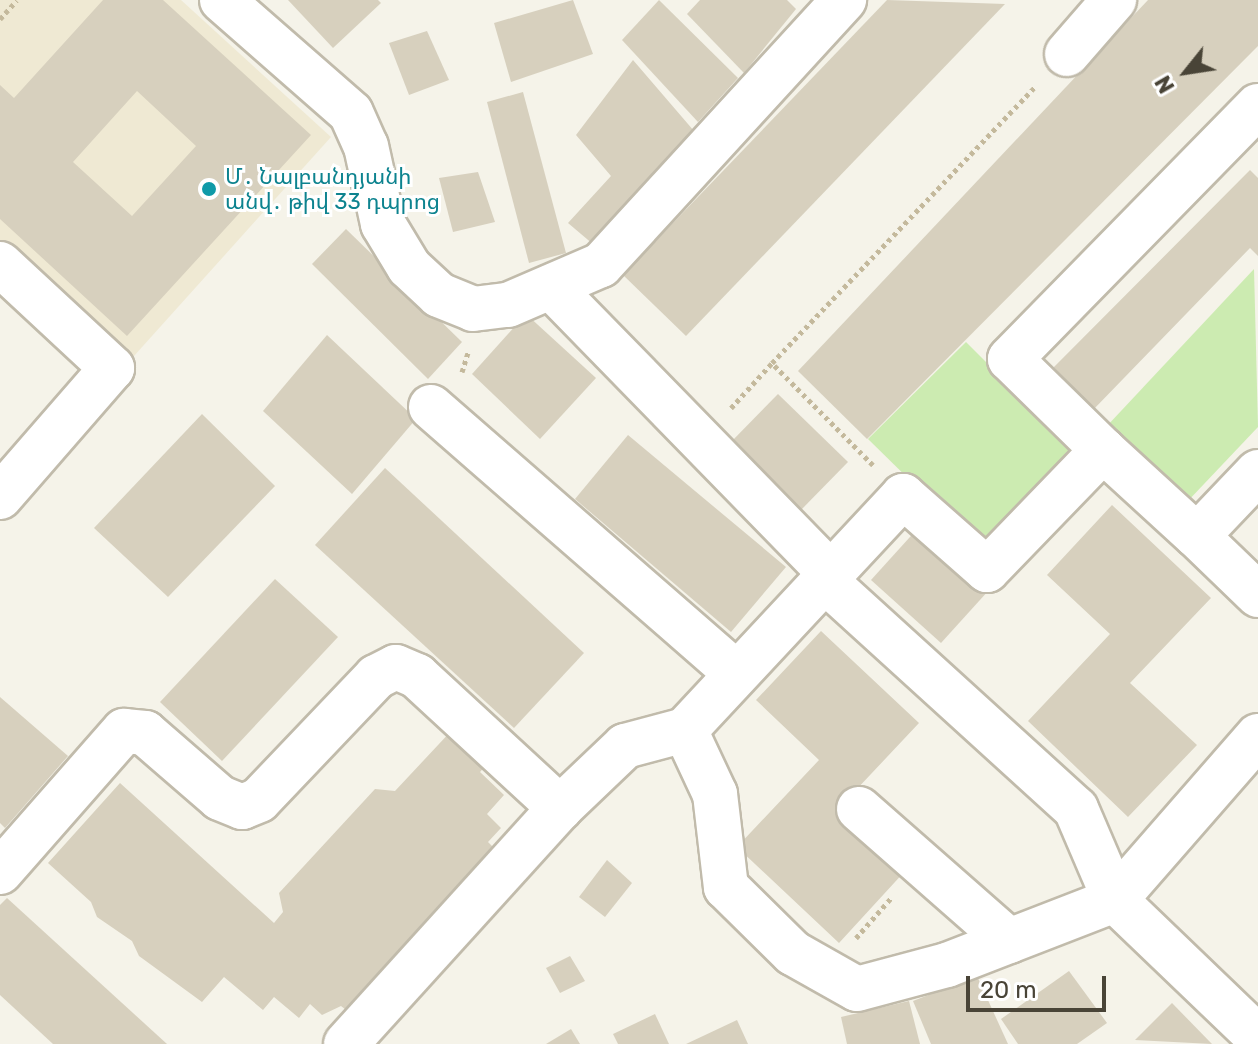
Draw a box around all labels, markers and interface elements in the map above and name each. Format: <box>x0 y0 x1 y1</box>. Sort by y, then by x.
north arrow <box>1146 32 1226 112</box>
text: N <box>1149 71 1180 98</box>
place label: Մ․ Նալբանդյանի անվ․ թիվ 33 դպրոց <box>225 163 440 214</box>
marker: Մ․ Նալբանդյանի անվ․ թիվ 33 դպրոց <box>200 180 218 198</box>
scale bar <box>970 960 1110 1010</box>
text: 20 m <box>980 976 1037 1004</box>

